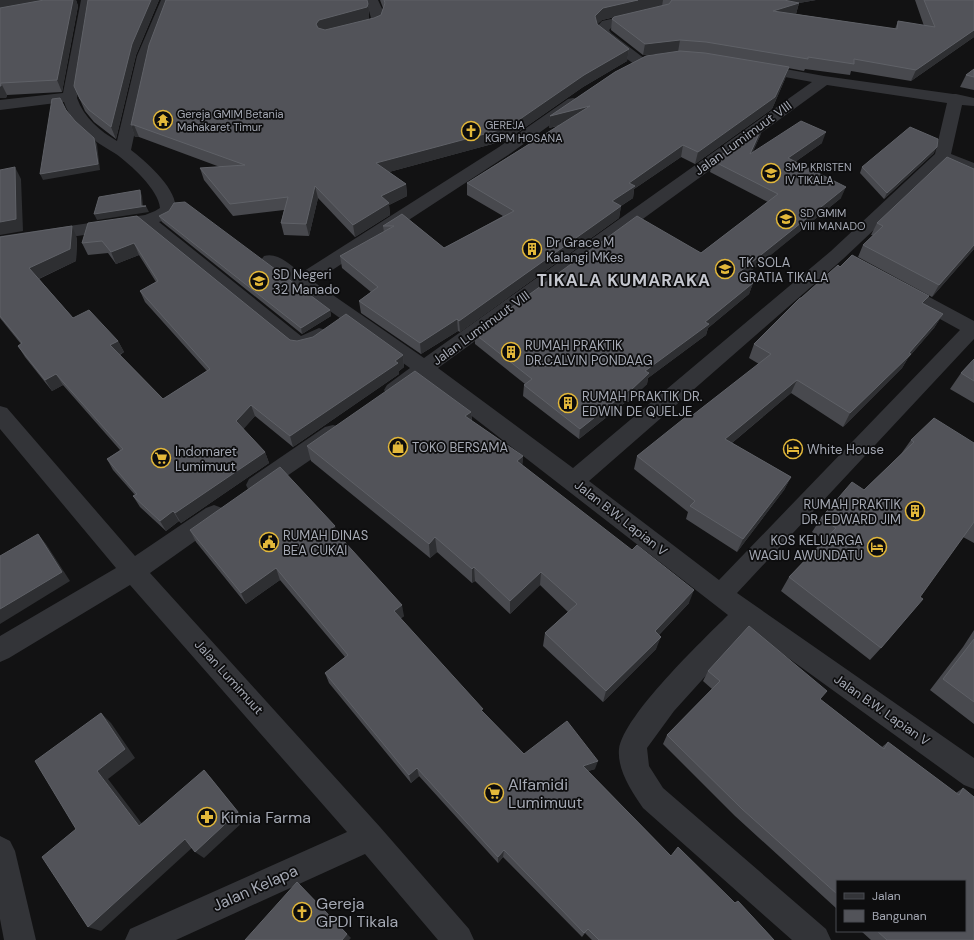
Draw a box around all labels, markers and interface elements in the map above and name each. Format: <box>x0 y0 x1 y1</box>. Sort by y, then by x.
street label: Jalan Lumimuut VIII <box>691 97 795 179</box>
place label: Gereja GMIM Betania Mahakaret Timur <box>177 107 284 134</box>
temple icon: Gereja GMIM Betania Mahakaret Timur <box>152 109 174 131</box>
place label: GEREJA KGPM HOSANA <box>485 118 562 145</box>
church icon: GEREJA KGPM HOSANA <box>460 120 482 142</box>
place label: SMP KRISTEN IV TIKALA <box>785 160 852 187</box>
school or university icon: SMP KRISTEN IV TIKALA <box>760 162 782 184</box>
place label: SD GMIM VIII MANADO <box>800 206 866 233</box>
school or university icon: SD GMIM VIII MANADO <box>775 208 797 230</box>
place label: Dr Grace M Kalangi MKes <box>546 234 624 266</box>
building icon: Dr Grace M Kalangi MKes <box>521 238 543 260</box>
place label: TK SOLA GRATIA TIKALA <box>739 254 829 286</box>
school or university icon: TK SOLA GRATIA TIKALA <box>714 258 736 280</box>
place label: SD Negeri 32 Manado <box>273 266 340 298</box>
district label: TIKALA KUMARAKA <box>537 269 711 291</box>
school or university icon: SD Negeri 32 Manado <box>248 270 270 292</box>
street label: Jalan Lumimuut VIII <box>429 287 533 369</box>
place label: RUMAH PRAKTIK DR.CALVIN PONDAAG <box>525 337 653 369</box>
building icon: RUMAH PRAKTIK DR.CALVIN PONDAAG <box>500 341 522 363</box>
place label: RUMAH PRAKTIK DR. EDWIN DE QUELJE <box>582 388 703 420</box>
building icon: RUMAH PRAKTIK DR. EDWIN DE QUELJE <box>557 392 579 414</box>
shop icon: TOKO BERSAMA <box>387 436 409 458</box>
hotel icon: White House <box>782 438 804 460</box>
place label: TOKO BERSAMA <box>412 439 508 456</box>
place label: White House <box>807 441 884 458</box>
place label: Indomaret Lumimuut <box>175 443 237 475</box>
supermarket icon: Indomaret Lumimuut <box>150 447 172 469</box>
street label: Jalan B.W. Lapian V <box>571 476 671 560</box>
place label: RUMAH PRAKTIK DR. EDWARD JIM <box>801 496 901 528</box>
building icon: RUMAH PRAKTIK DR. EDWARD JIM <box>904 500 926 522</box>
place label: RUMAH DINAS BEA CUKAI <box>283 527 368 559</box>
public building icon: RUMAH DINAS BEA CUKAI <box>258 531 280 553</box>
place label: KOS KELUARGA WAGIU AWUNDATU <box>749 532 863 564</box>
hotel icon: KOS KELUARGA WAGIU AWUNDATU <box>866 536 888 558</box>
street label: Jalan Lumimuut <box>191 636 267 718</box>
street label: Jalan B.W. Lapian V <box>831 670 934 750</box>
place label: Alfamidi Lumimuut <box>508 774 583 813</box>
supermarket icon: Alfamidi Lumimuut <box>483 782 505 804</box>
pharmacy icon: Kimia Farma <box>196 806 218 828</box>
place label: Kimia Farma <box>221 807 311 828</box>
street label: Jalan Kelapa <box>209 860 301 916</box>
legend <box>836 880 966 932</box>
text: Jalan <box>872 888 901 904</box>
place label: Gereja GPDI Tikala <box>316 893 398 932</box>
church icon: Gereja GPDI Tikala <box>291 901 313 923</box>
text: Bangunan <box>872 908 927 924</box>

